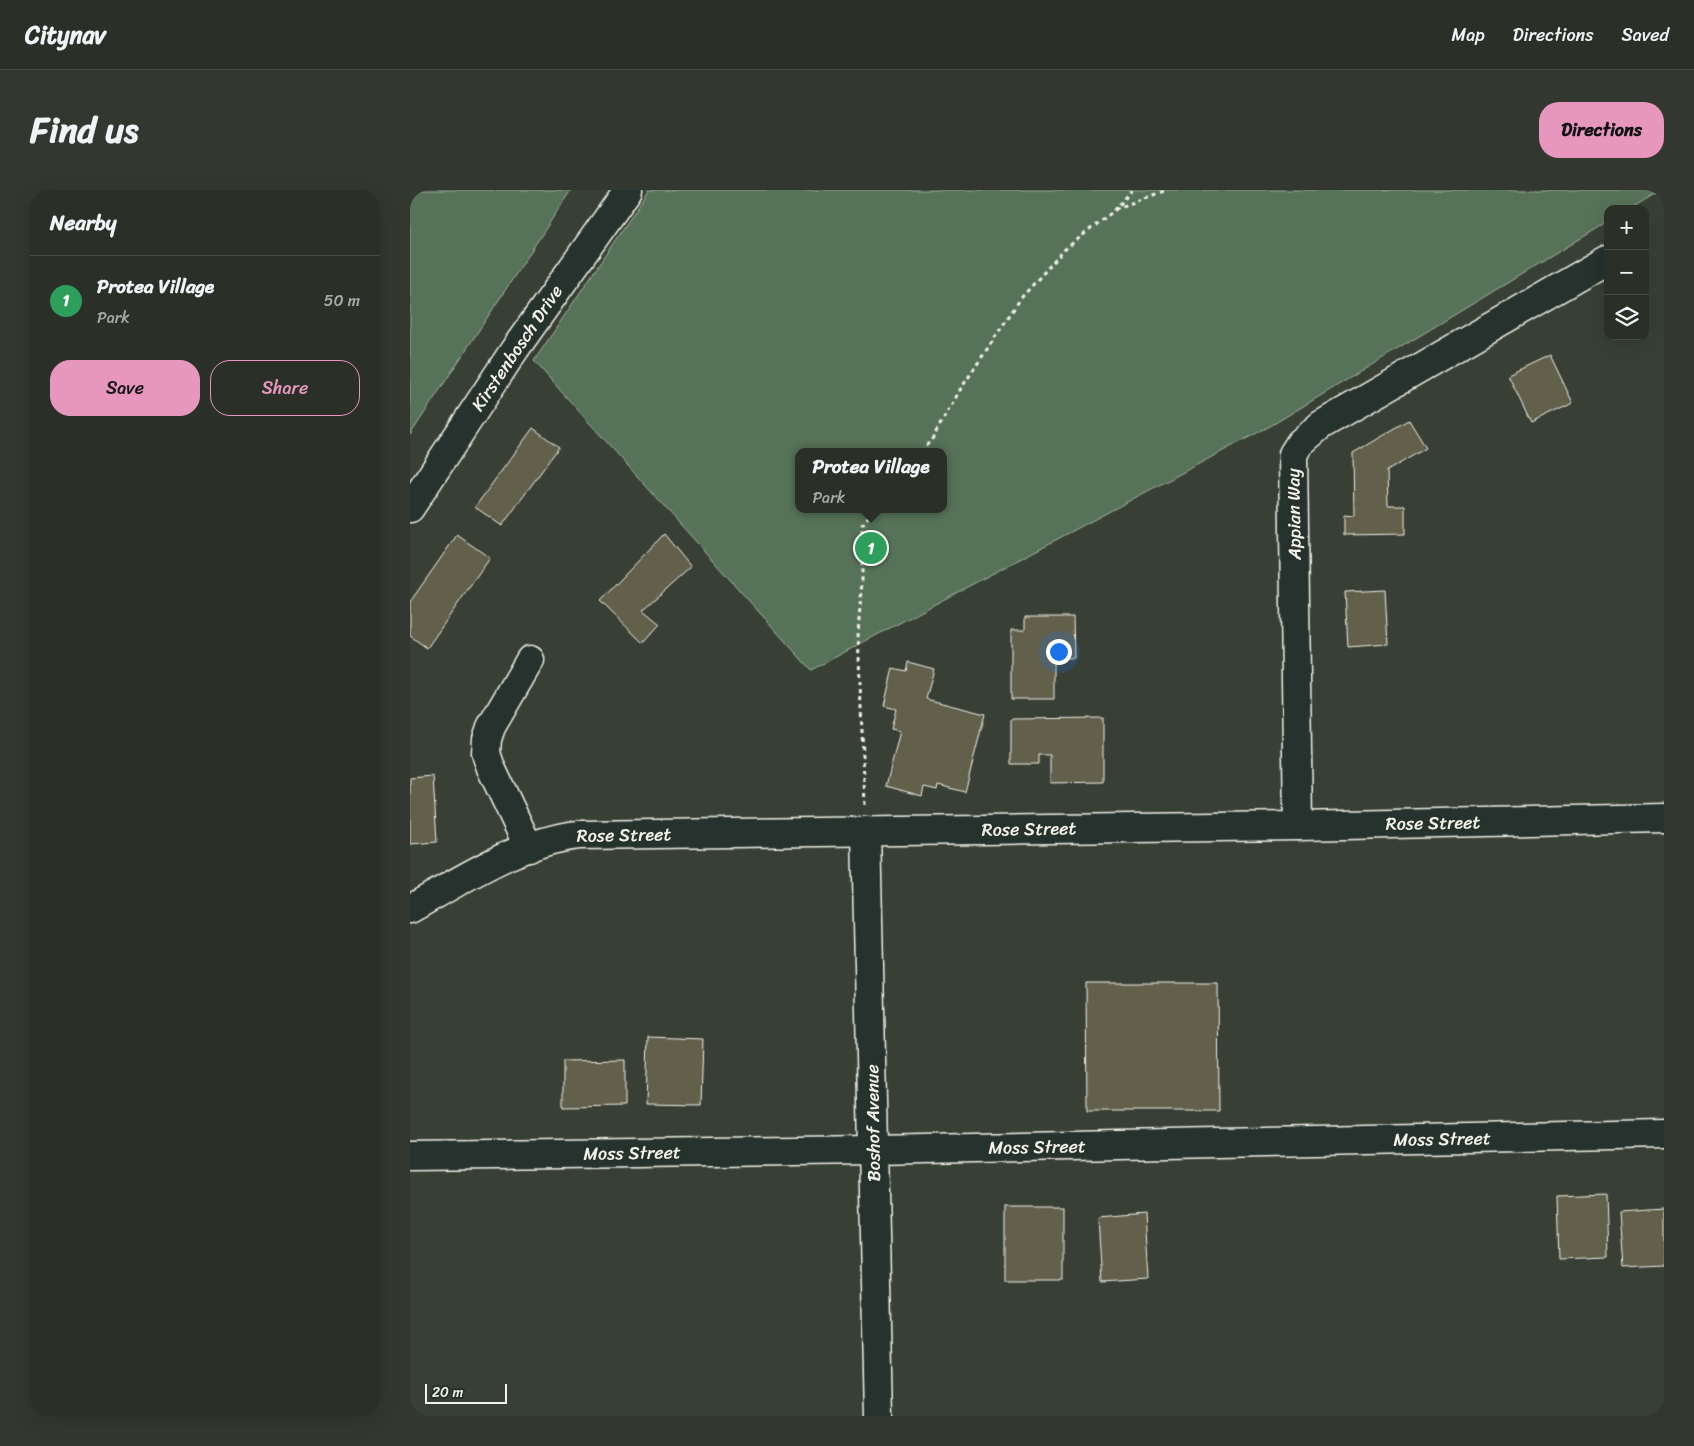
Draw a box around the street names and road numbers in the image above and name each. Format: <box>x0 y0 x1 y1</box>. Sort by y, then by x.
street label: Kirstenbosch Drive <box>462 278 572 418</box>
street label: Appian Way <box>1277 467 1311 561</box>
street label: Rose Street <box>1385 806 1481 840</box>
street label: Rose Street <box>981 812 1077 846</box>
street label: Rose Street <box>576 818 672 852</box>
street label: Boshof Avenue <box>856 1064 890 1182</box>
street label: Moss Street <box>1393 1122 1491 1156</box>
street label: Moss Street <box>988 1130 1086 1164</box>
street label: Moss Street <box>583 1136 681 1170</box>

